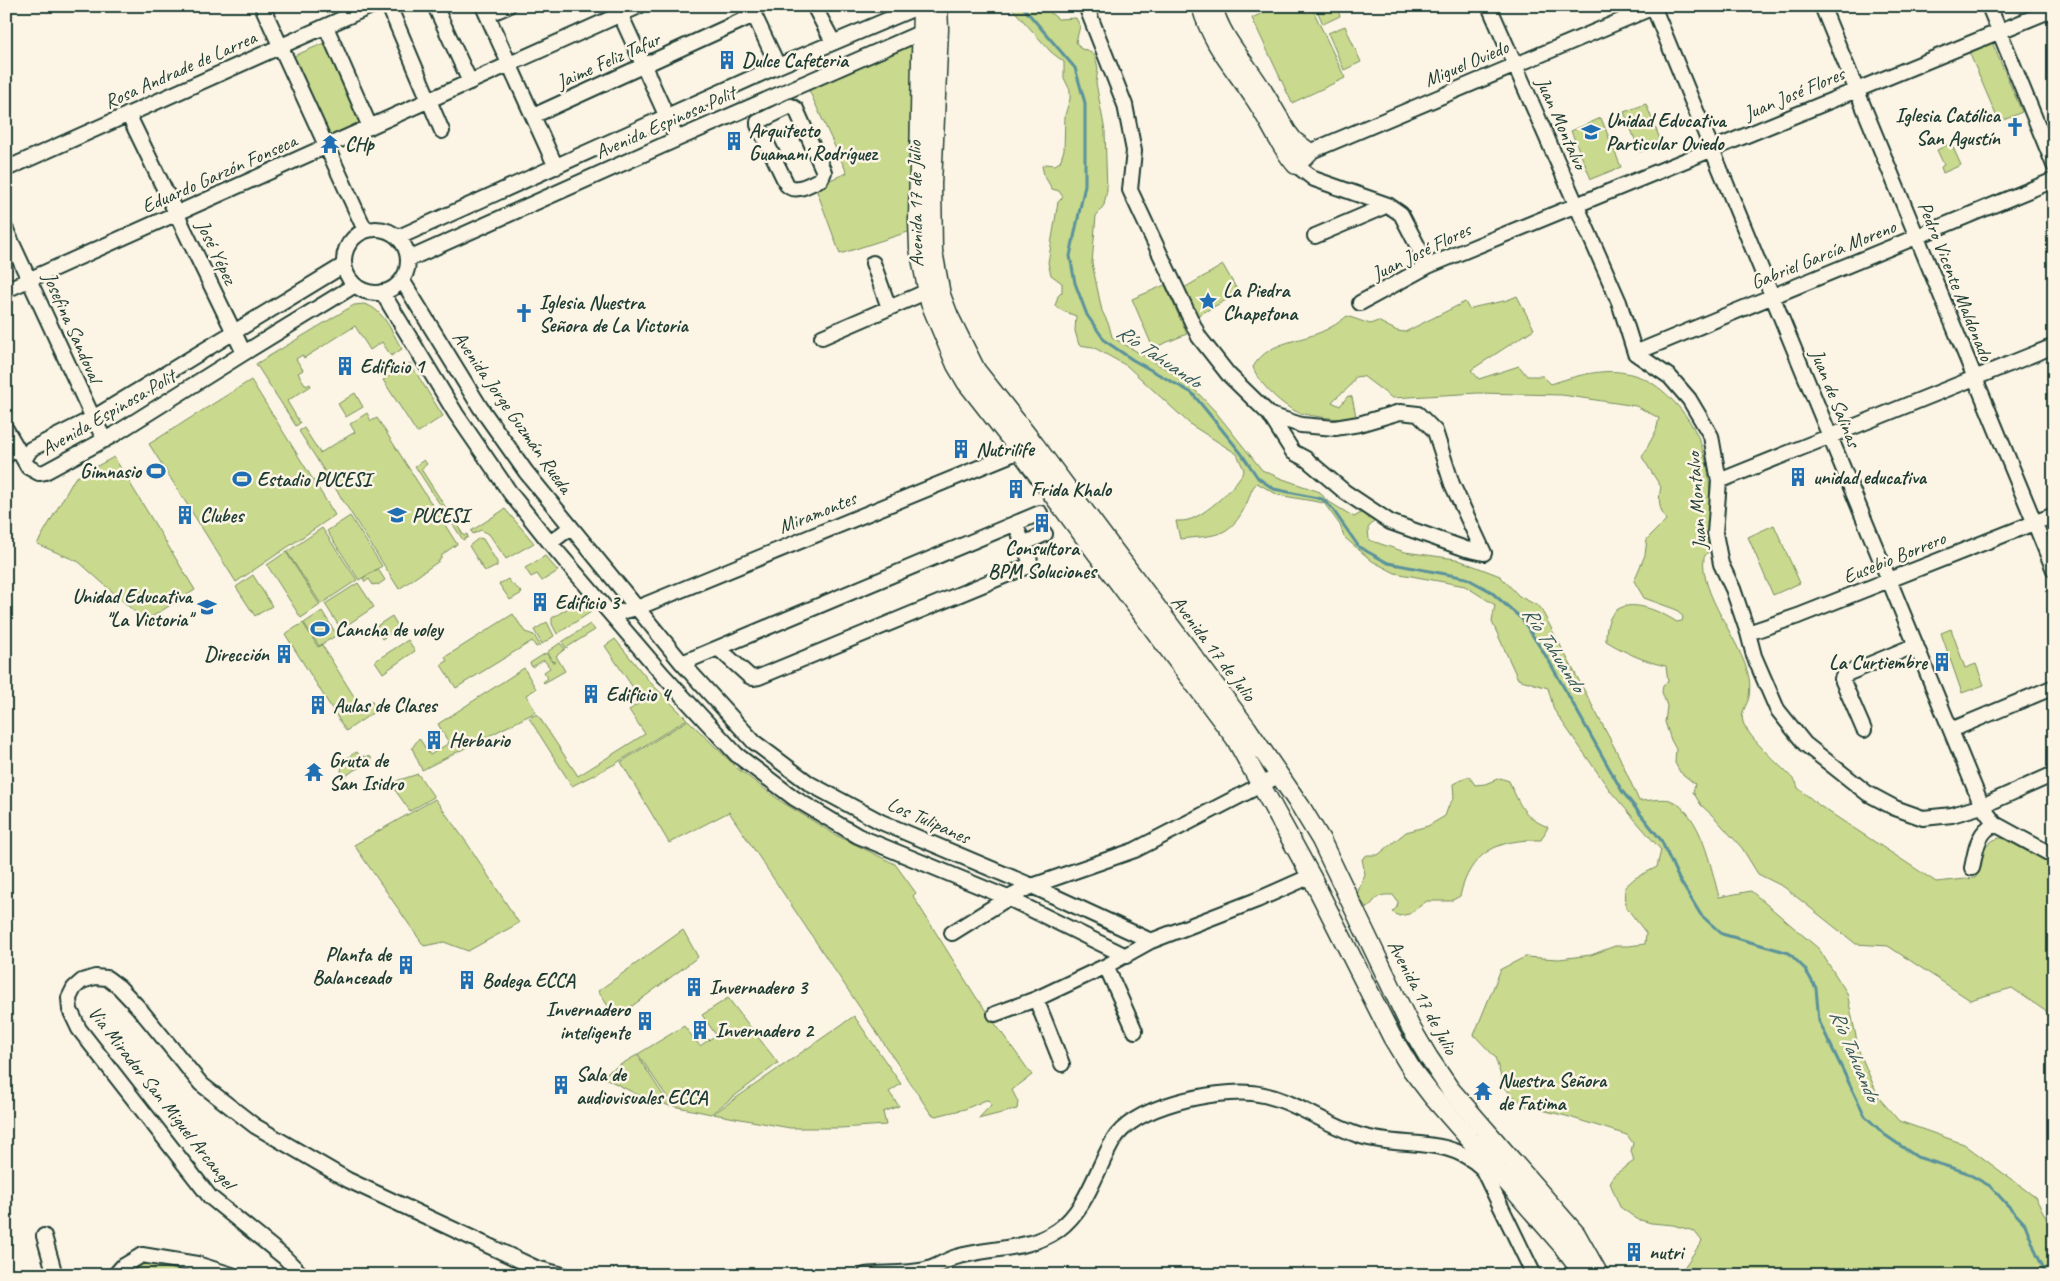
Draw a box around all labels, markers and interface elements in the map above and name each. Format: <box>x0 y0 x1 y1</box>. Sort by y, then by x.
street label: Rosa Andrade de Larrea <box>100 24 262 114</box>
street label: Jaime Feliz Tafur <box>552 26 665 95</box>
street label: Miguel Oviedo <box>1420 34 1513 92</box>
place label: Dulce Cafeteria <box>742 48 850 73</box>
building icon: Dulce Cafeteria <box>716 49 738 71</box>
street label: Juan José Flores <box>1739 60 1850 126</box>
street label: Juan Montalvo <box>1530 72 1594 175</box>
street label: Avenida Espinosa Polit <box>591 79 742 165</box>
place label: Iglesia Católica San Agustín <box>1895 103 2002 151</box>
place label: Unidad Educativa Particular Oviedo <box>1606 108 1727 156</box>
church icon: Iglesia Católica San Agustín <box>2004 116 2026 138</box>
place label: Arquitecto Guamaní Rodríguez <box>749 118 879 166</box>
school or university icon: Unidad Educativa Particular Oviedo <box>1580 121 1602 143</box>
street label: Eduardo Garzón Fonseca <box>138 127 302 219</box>
building icon: Arquitecto Guamaní Rodríguez <box>723 130 745 152</box>
place label: CHp <box>345 132 375 157</box>
temple icon: CHp <box>319 133 341 155</box>
street label: Avenida 17 de Julio <box>902 140 929 267</box>
street label: Pedro Vicente Maldonado <box>1912 198 1999 365</box>
street label: Gabriel García Moreno <box>1747 214 1900 295</box>
street label: José Yépez <box>190 215 243 290</box>
street label: Juan José Flores <box>1367 216 1477 287</box>
street label: Josefina Sandoval <box>37 267 109 389</box>
place label: La Piedra Chapetona <box>1223 278 1299 326</box>
place label: Iglesia Nuestra Señora de La Victoria <box>539 290 689 338</box>
place icon: La Piedra Chapetona <box>1197 290 1219 312</box>
church icon: Iglesia Nuestra Señora de La Victoria <box>513 302 535 324</box>
water label: Río Tahuando <box>1112 318 1209 396</box>
street label: Avenida Jorge Guzmán Rueda <box>447 326 579 500</box>
street label: Juan de Salinas <box>1804 345 1867 453</box>
place label: Edificio 1 <box>360 354 426 379</box>
building icon: Edificio 1 <box>334 355 356 377</box>
street label: Avenida Espinosa Polit <box>37 362 183 461</box>
place label: Nutrilife <box>976 437 1036 462</box>
building icon: Nutrilife <box>950 438 972 460</box>
street label: Juan Montalvo <box>1680 449 1712 552</box>
place label: Gimnasio <box>80 459 143 484</box>
sports icon: Gimnasio <box>145 460 167 482</box>
place label: unidad educativa <box>1813 465 1928 490</box>
building icon: unidad educativa <box>1787 466 1809 488</box>
place label: Estadio PUCESI <box>257 467 375 492</box>
sports icon: Estadio PUCESI <box>231 468 253 490</box>
place label: Frida Khalo <box>1031 477 1113 502</box>
building icon: Frida Khalo <box>1005 478 1027 500</box>
street label: Miramontes <box>775 485 862 539</box>
place label: Clubes <box>200 503 245 528</box>
place label: PUCESI <box>412 503 472 528</box>
building icon: Clubes <box>174 504 196 526</box>
school or university icon: PUCESI <box>386 504 408 526</box>
building icon: Consultora BPM Soluciones <box>1031 512 1053 534</box>
street label: Eusebio Borrero <box>1839 525 1950 589</box>
place label: Consultora BPM Soluciones <box>988 536 1098 584</box>
place label: Unidad Educativa "La Victoria" <box>72 584 196 632</box>
place label: Edificio 3 <box>555 590 621 615</box>
street label: Avenida 17 de Julio <box>1166 590 1262 707</box>
building icon: Edificio 3 <box>529 591 551 613</box>
school or university icon: Unidad Educativa "La Victoria" <box>196 596 218 618</box>
water label: Río Tahuando <box>1517 602 1593 699</box>
place label: Cancha de voley <box>335 617 445 642</box>
sports icon: Cancha de voley <box>309 618 331 640</box>
place label: Dirección <box>204 642 270 667</box>
building icon: Dirección <box>273 643 295 665</box>
place label: La Curtiembre <box>1829 650 1928 675</box>
building icon: La Curtiembre <box>1931 651 1953 673</box>
place label: Edificio 4 <box>606 682 673 707</box>
building icon: Edificio 4 <box>580 683 602 705</box>
place label: Aulas de Clases <box>333 693 439 718</box>
building icon: Aulas de Clases <box>307 694 329 716</box>
place label: Herbario <box>449 728 512 753</box>
building icon: Herbario <box>423 729 445 751</box>
place label: Gruta de San Isidro <box>329 748 405 796</box>
temple icon: Gruta de San Isidro <box>303 761 325 783</box>
street label: Los Tulipanes <box>884 791 976 851</box>
street label: Avenida 17 de Julio <box>1382 936 1464 1060</box>
place label: Planta de Balanceado <box>312 942 393 990</box>
building icon: Planta de Balanceado <box>395 954 417 976</box>
place label: Bodega ECCA <box>482 968 576 993</box>
building icon: Bodega ECCA <box>456 969 478 991</box>
place label: Invernadero 3 <box>709 975 809 1000</box>
building icon: Invernadero 3 <box>683 976 705 998</box>
place label: Invernadero inteligente <box>546 997 632 1045</box>
street label: Via Mirador San Miguel Arcangel <box>82 1001 243 1197</box>
water label: Río Tahuando <box>1824 1006 1887 1107</box>
building icon: Invernadero inteligente <box>634 1010 656 1032</box>
place label: Invernadero 2 <box>715 1018 815 1043</box>
building icon: Invernadero 2 <box>689 1019 711 1041</box>
place label: Sala de audiovisuales ECCA <box>576 1062 708 1110</box>
place label: Nuestra Señora de Fatima <box>1498 1068 1608 1116</box>
building icon: Sala de audiovisuales ECCA <box>550 1074 572 1096</box>
temple icon: Nuestra Señora de Fatima <box>1472 1080 1494 1102</box>
place label: nutri <box>1649 1240 1686 1265</box>
building icon: nutri <box>1623 1241 1645 1263</box>

